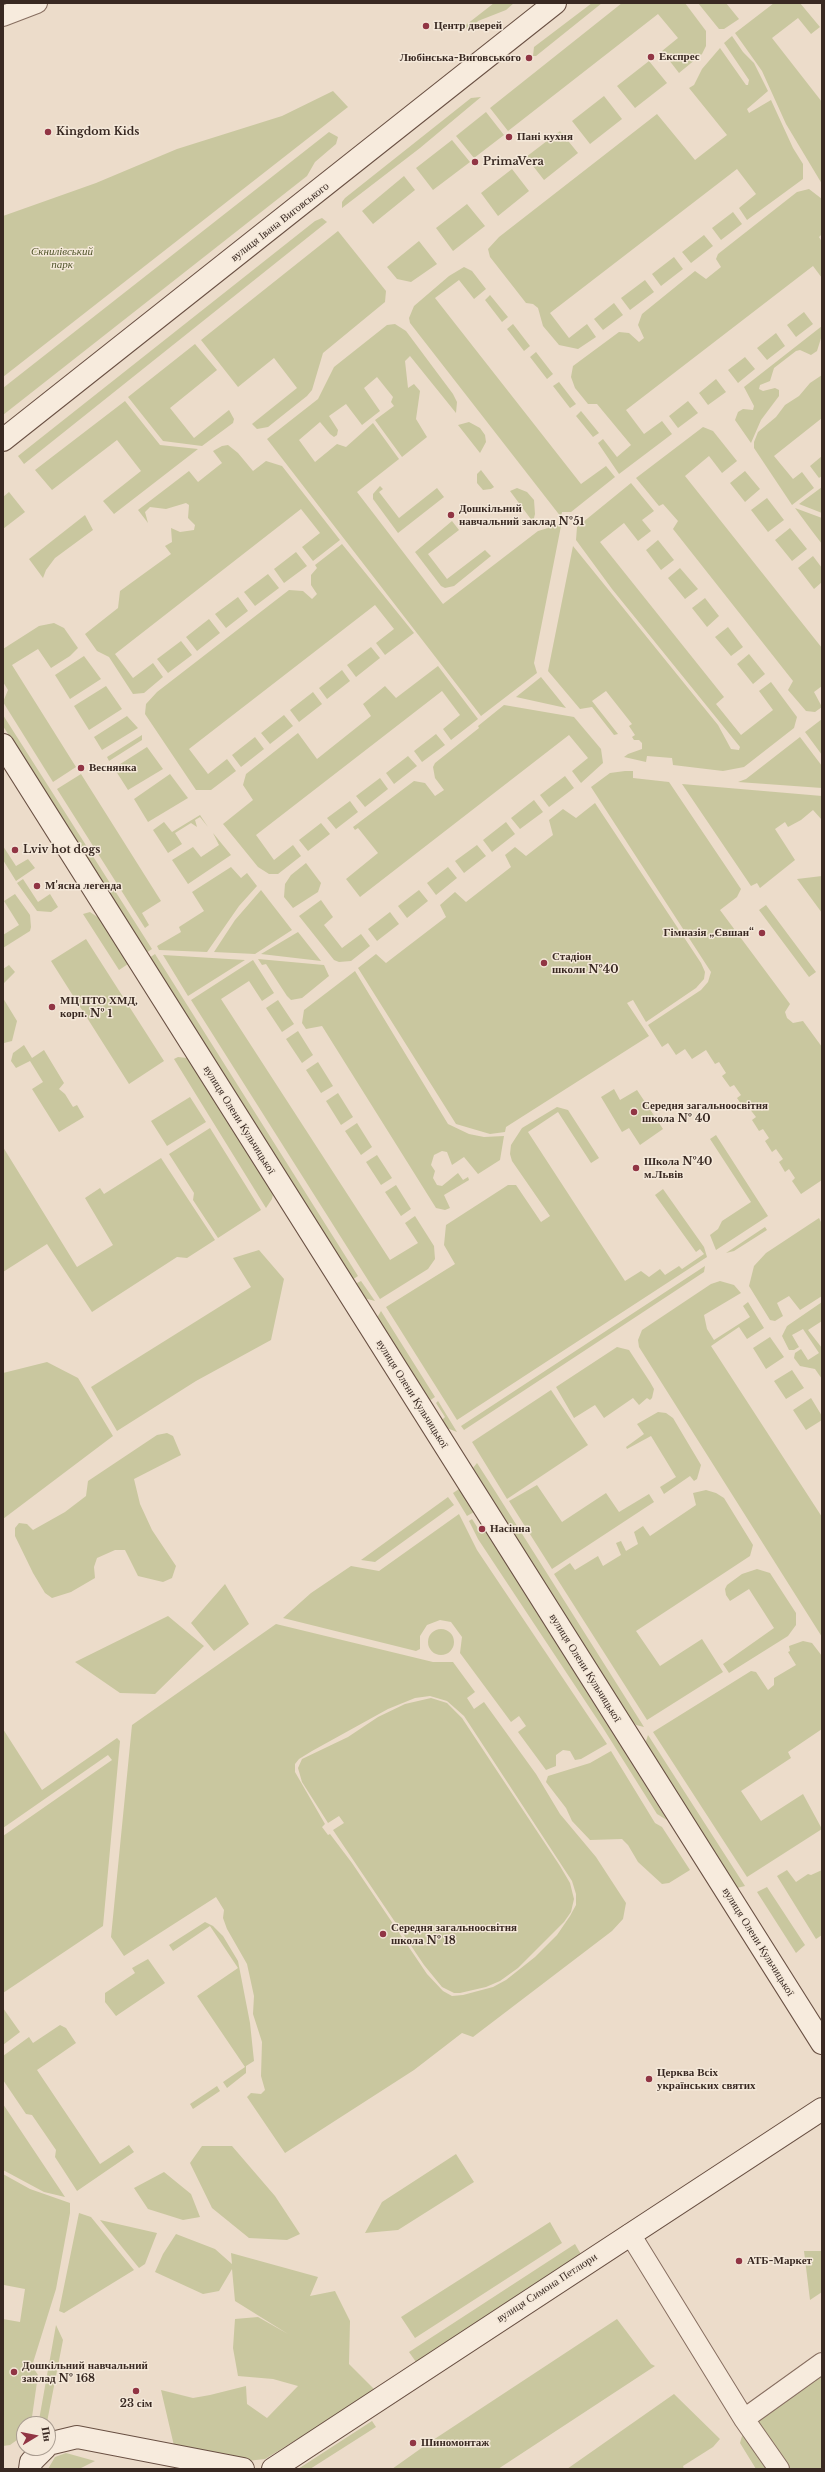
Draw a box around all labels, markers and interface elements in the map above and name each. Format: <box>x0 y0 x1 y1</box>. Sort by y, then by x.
place label: Центр дверей <box>434 19 502 33</box>
marker: Центр дверей <box>421 21 431 31</box>
place label: Експрес <box>659 50 700 64</box>
place label: Любінська-Виговського <box>400 51 521 65</box>
marker: Експрес <box>646 52 656 62</box>
marker: Любінська-Виговського <box>524 53 534 63</box>
place label: Kingdom Kids <box>56 125 139 139</box>
marker: Kingdom Kids <box>43 127 53 137</box>
place label: Пані кухня <box>517 130 573 144</box>
marker: Пані кухня <box>504 132 514 142</box>
place label: PrimaVera <box>483 155 544 169</box>
marker: PrimaVera <box>470 157 480 167</box>
street label: вулиця Івана Виговського <box>228 180 332 264</box>
park label: Скнилівський парк <box>31 245 93 271</box>
place label: Дошкільний навчальний заклад №51 <box>459 502 584 528</box>
marker: Дошкільний навчальний заклад №51 <box>446 510 456 520</box>
place label: Веснянка <box>89 761 137 775</box>
marker: Веснянка <box>76 763 86 773</box>
place label: Lviv hot dogs <box>23 843 100 857</box>
marker: Lviv hot dogs <box>10 845 20 855</box>
place label: М'ясна легенда <box>45 879 122 893</box>
marker: М'ясна легенда <box>32 881 42 891</box>
place label: Гімназія „Євшан“ <box>664 926 754 940</box>
marker: Гімназія „Євшан“ <box>757 928 767 938</box>
place label: Стадіон школи №40 <box>552 950 618 976</box>
marker: Стадіон школи №40 <box>539 958 549 968</box>
place label: МЦ ПТО ХМД, корп. № 1 <box>60 994 138 1020</box>
marker: МЦ ПТО ХМД, корп. № 1 <box>47 1002 57 1012</box>
street label: вулиця Олени Кульчицької <box>200 1063 278 1177</box>
place label: Середня загальноосвітня школа № 40 <box>642 1099 768 1125</box>
marker: Середня загальноосвітня школа № 40 <box>629 1107 639 1117</box>
place label: Школа №40 м.Львів <box>644 1155 712 1181</box>
marker: Школа №40 м.Львів <box>631 1163 641 1173</box>
street label: вулиця Олени Кульчицької <box>373 1337 451 1451</box>
place label: Насінна <box>490 1522 530 1536</box>
marker: Насінна <box>477 1524 487 1534</box>
street label: вулиця Олени Кульчицької <box>546 1611 624 1725</box>
street label: вулиця Олени Кульчицької <box>719 1885 797 1999</box>
place label: Середня загальноосвітня школа № 18 <box>391 1921 517 1947</box>
marker: Середня загальноосвітня школа № 18 <box>378 1929 388 1939</box>
place label: Церква Всіх українських святих <box>657 2066 756 2092</box>
marker: Церква Всіх українських святих <box>644 2074 654 2084</box>
street label: вулиця Симона Петлюри <box>494 2251 600 2325</box>
place label: АТБ-Маркет <box>747 2254 812 2268</box>
marker: АТБ-Маркет <box>734 2256 744 2266</box>
place label: Дошкільний навчальний заклад № 168 <box>22 2359 148 2385</box>
marker: Дошкільний навчальний заклад № 168 <box>9 2367 19 2377</box>
marker: 23 сім <box>131 2386 141 2396</box>
place label: 23 сім <box>120 2397 152 2411</box>
north arrow <box>16 2416 56 2456</box>
text: Пн <box>39 2426 55 2443</box>
place label: Шиномонтаж <box>421 2436 489 2450</box>
marker: Шиномонтаж <box>408 2438 418 2448</box>

